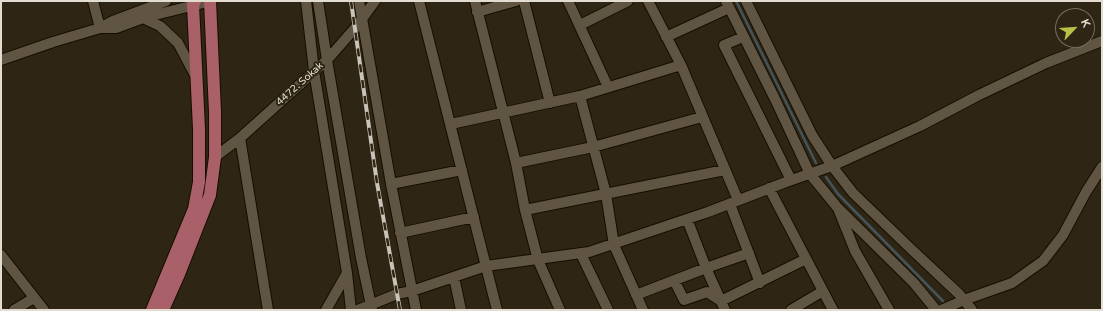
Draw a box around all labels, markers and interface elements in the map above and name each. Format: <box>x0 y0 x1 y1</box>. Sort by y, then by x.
north arrow <box>1055 8 1095 48</box>
text: K <box>1078 17 1093 29</box>
street label: 4472. Sokak <box>274 60 326 108</box>

